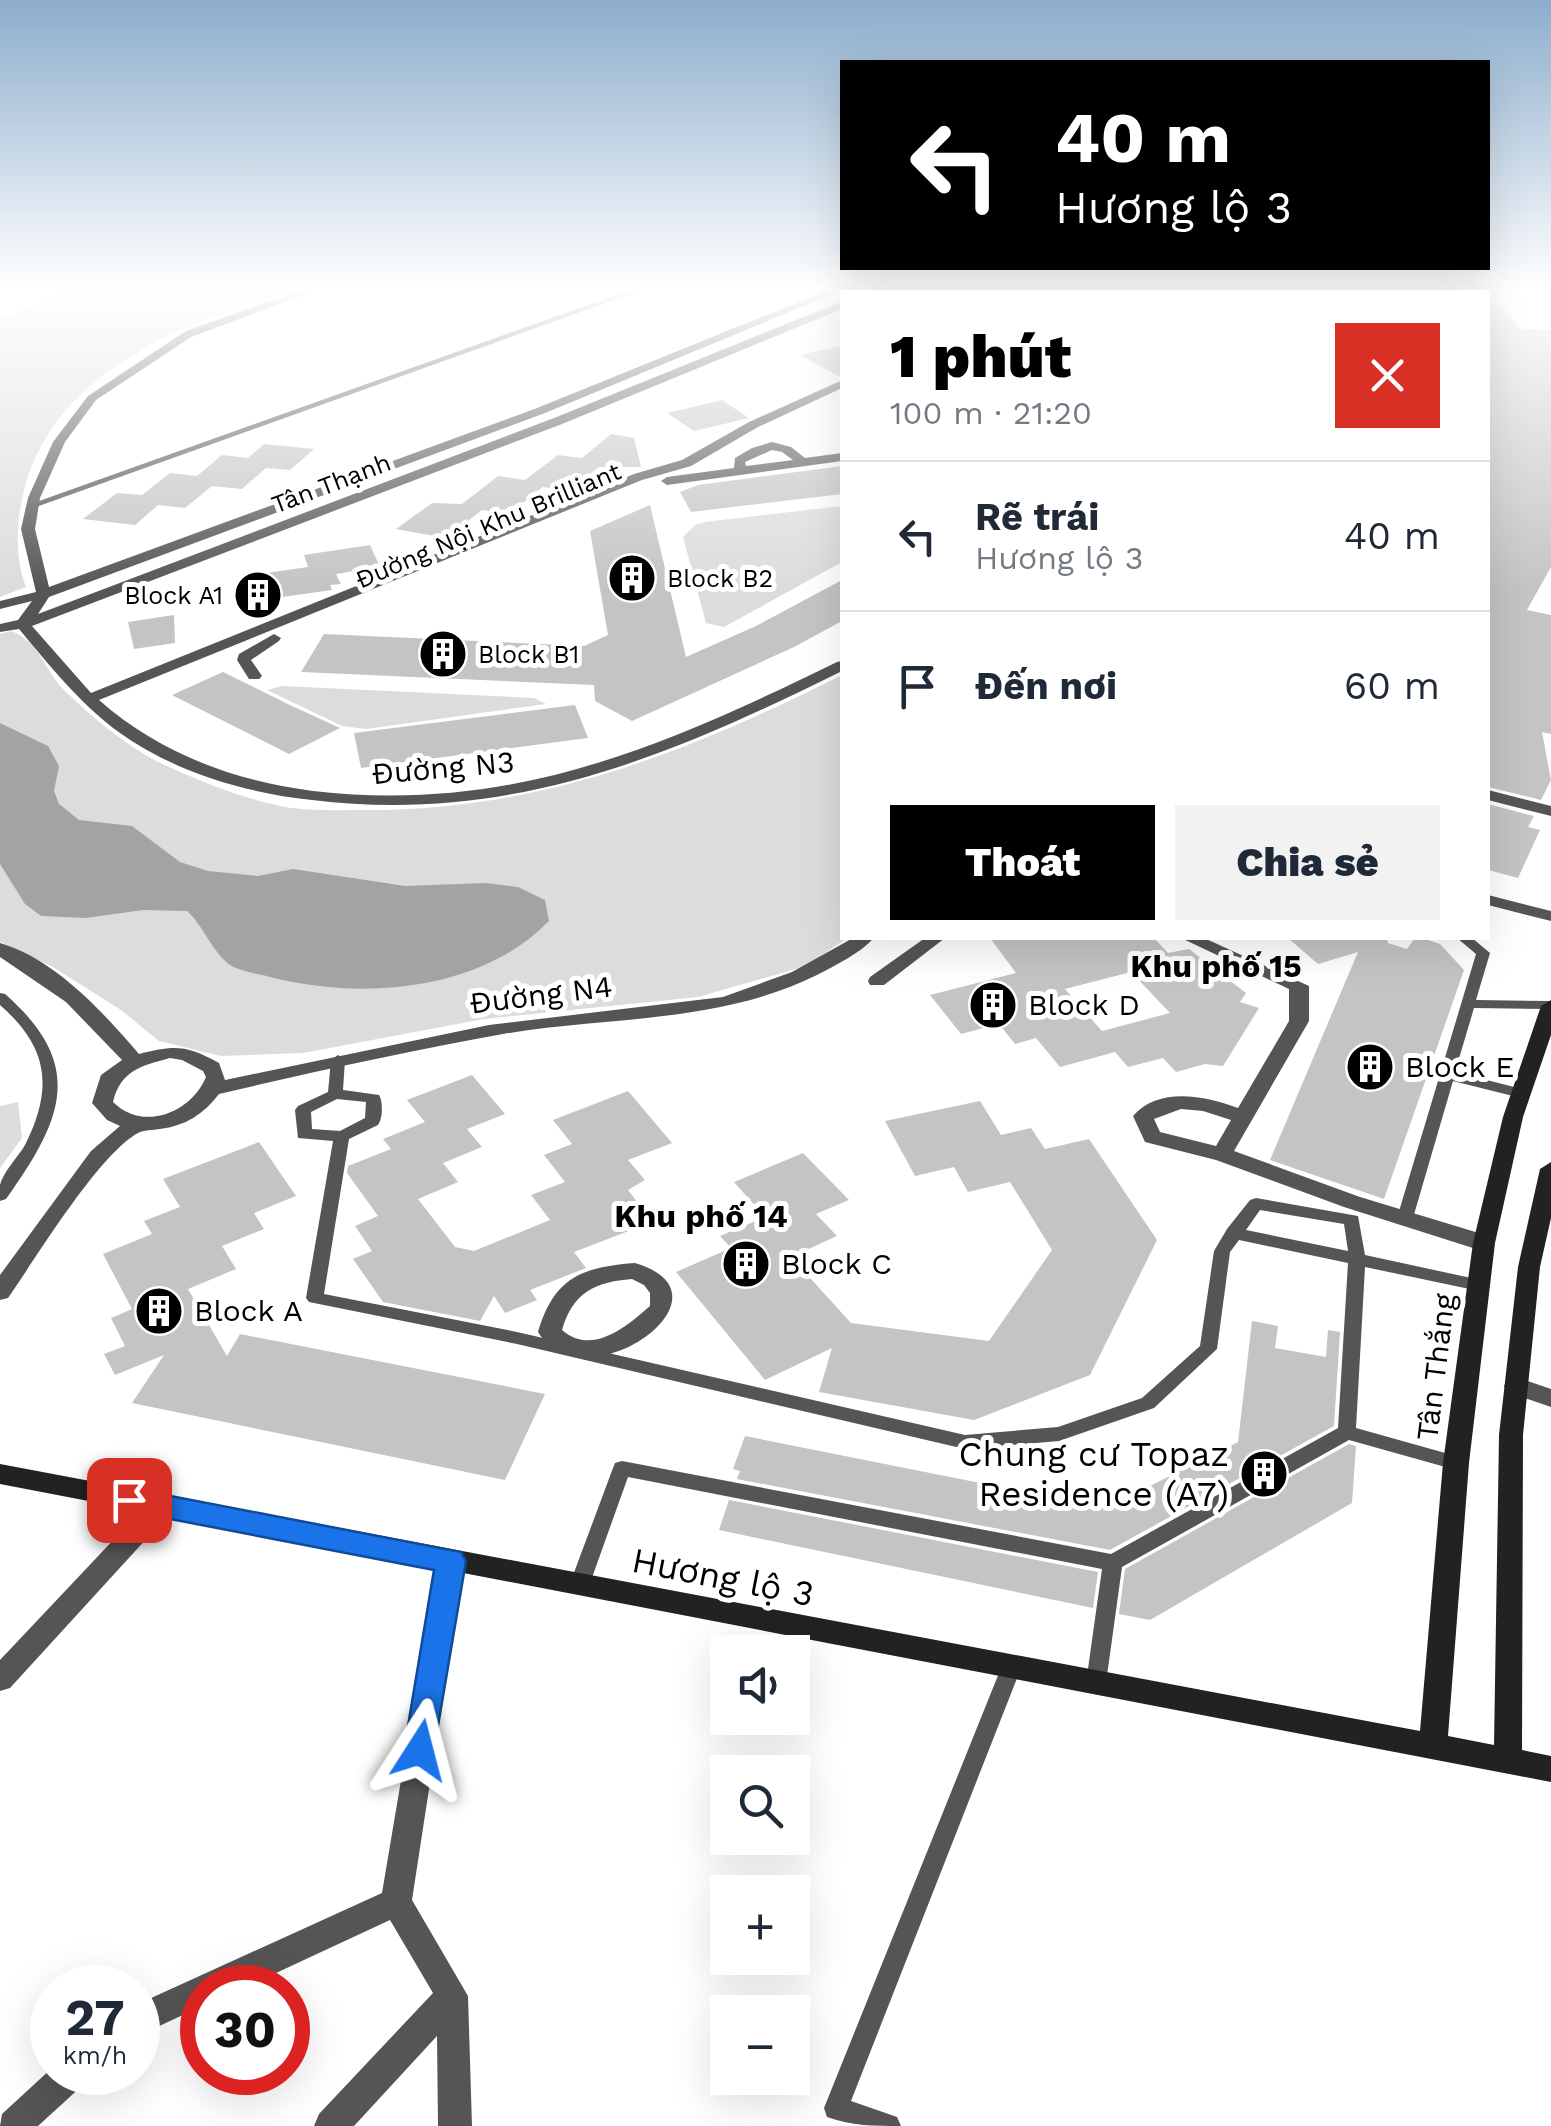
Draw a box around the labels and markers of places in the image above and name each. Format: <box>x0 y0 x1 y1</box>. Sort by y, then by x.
building icon: Block B2 <box>606 552 658 604</box>
place label: Block B2 <box>667 564 773 593</box>
building icon: Block A1 <box>232 569 284 621</box>
place label: Block A1 <box>124 581 223 610</box>
building icon: Block B1 <box>417 628 469 680</box>
place label: Block B1 <box>478 640 579 669</box>
building icon: Block D <box>967 979 1019 1031</box>
place label: Block D <box>1028 987 1140 1022</box>
building icon: Block E <box>1344 1041 1396 1093</box>
place label: Block E <box>1405 1049 1514 1084</box>
building icon: Block C <box>720 1238 772 1290</box>
place label: Block C <box>781 1246 892 1281</box>
building icon: Block A <box>133 1285 185 1337</box>
place label: Block A <box>194 1293 303 1328</box>
place label: Chung cư Topaz Residence (A7) <box>959 1433 1229 1515</box>
building icon: Chung cư Topaz Residence (A7) <box>1238 1448 1290 1500</box>
pin <box>87 1458 172 1543</box>

